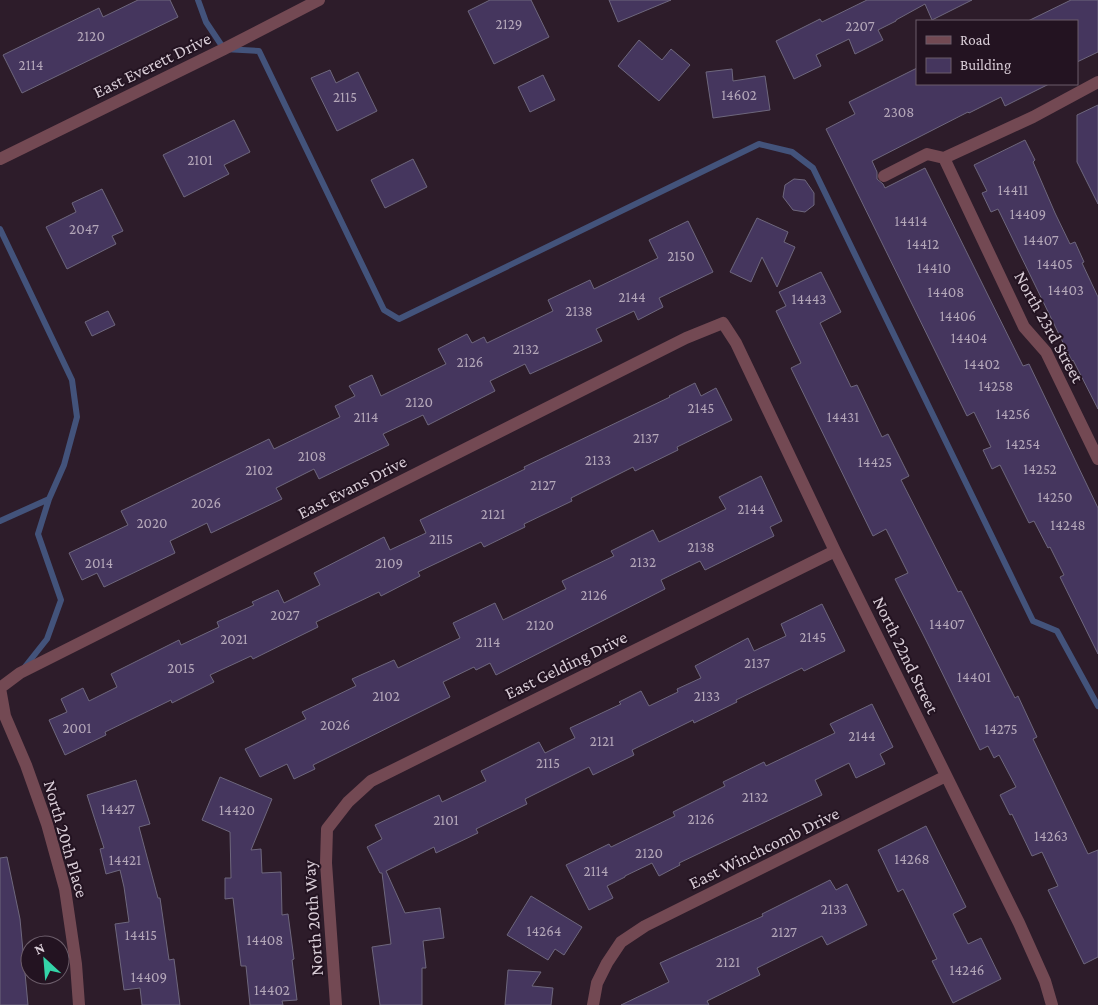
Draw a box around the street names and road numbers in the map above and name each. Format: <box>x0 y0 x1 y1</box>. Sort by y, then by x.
street label: East Everett Drive <box>90 28 214 102</box>
street label: North 23rd Street <box>1010 268 1088 387</box>
street label: East Evans Drive <box>294 451 410 523</box>
street label: North 22nd Street <box>869 593 943 718</box>
street label: East Gelding Drive <box>502 627 631 703</box>
street label: North 20th Place <box>40 778 92 900</box>
street label: East Winchcomb Drive <box>686 803 842 893</box>
street label: North 20th Way <box>299 859 327 977</box>

